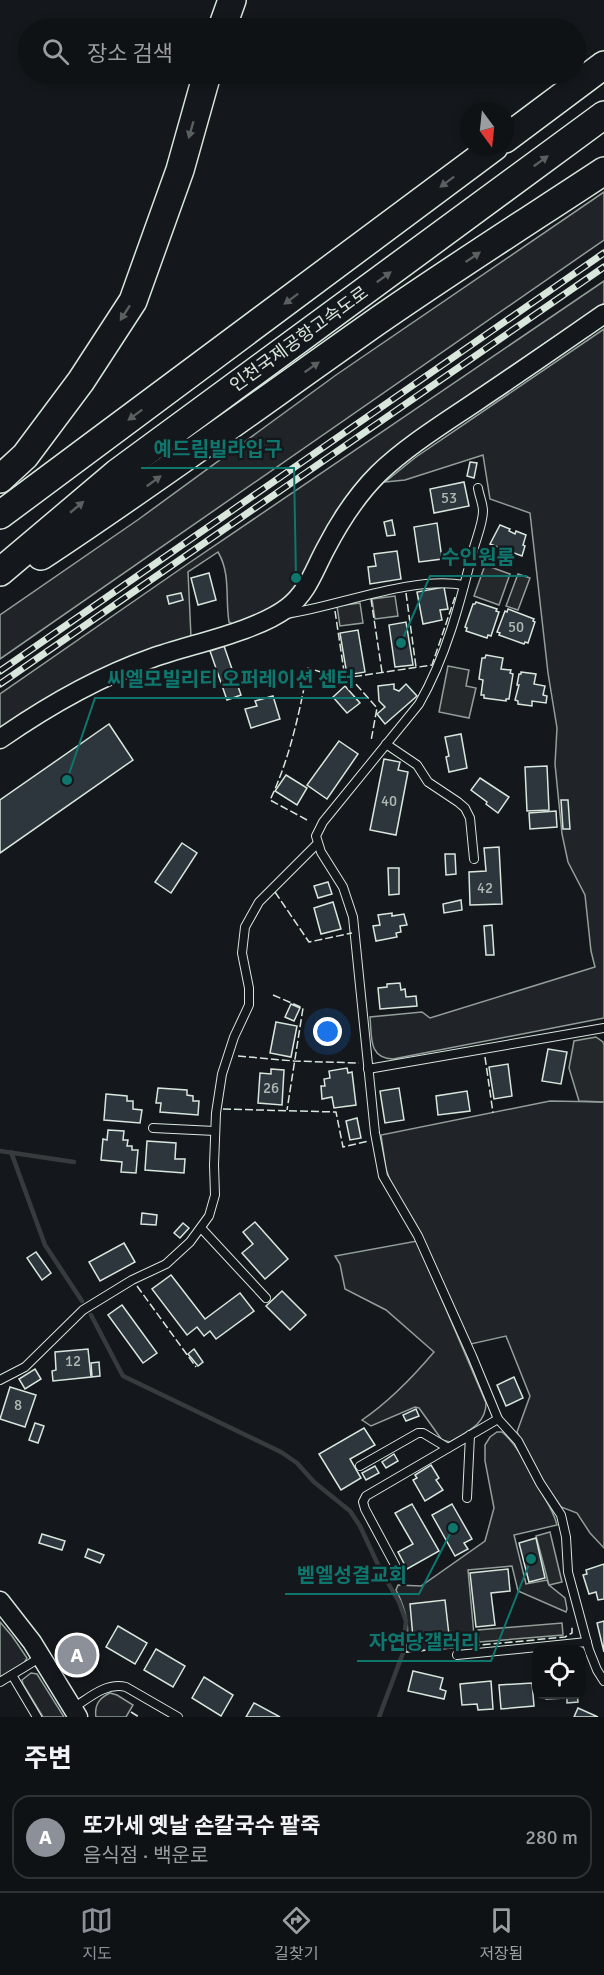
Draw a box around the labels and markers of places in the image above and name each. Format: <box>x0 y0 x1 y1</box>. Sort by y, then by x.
callout: 예드림빌라입구 <box>141 430 294 468</box>
callout: 수인원룸 <box>430 538 527 576</box>
callout: 씨엘모빌리티 오퍼레이션 센터 <box>95 660 367 698</box>
callout: 벧엘성결교회 <box>285 1556 419 1594</box>
callout: 자연당갤러리 <box>357 1623 491 1661</box>
pin: A <box>58 1632 97 1678</box>

